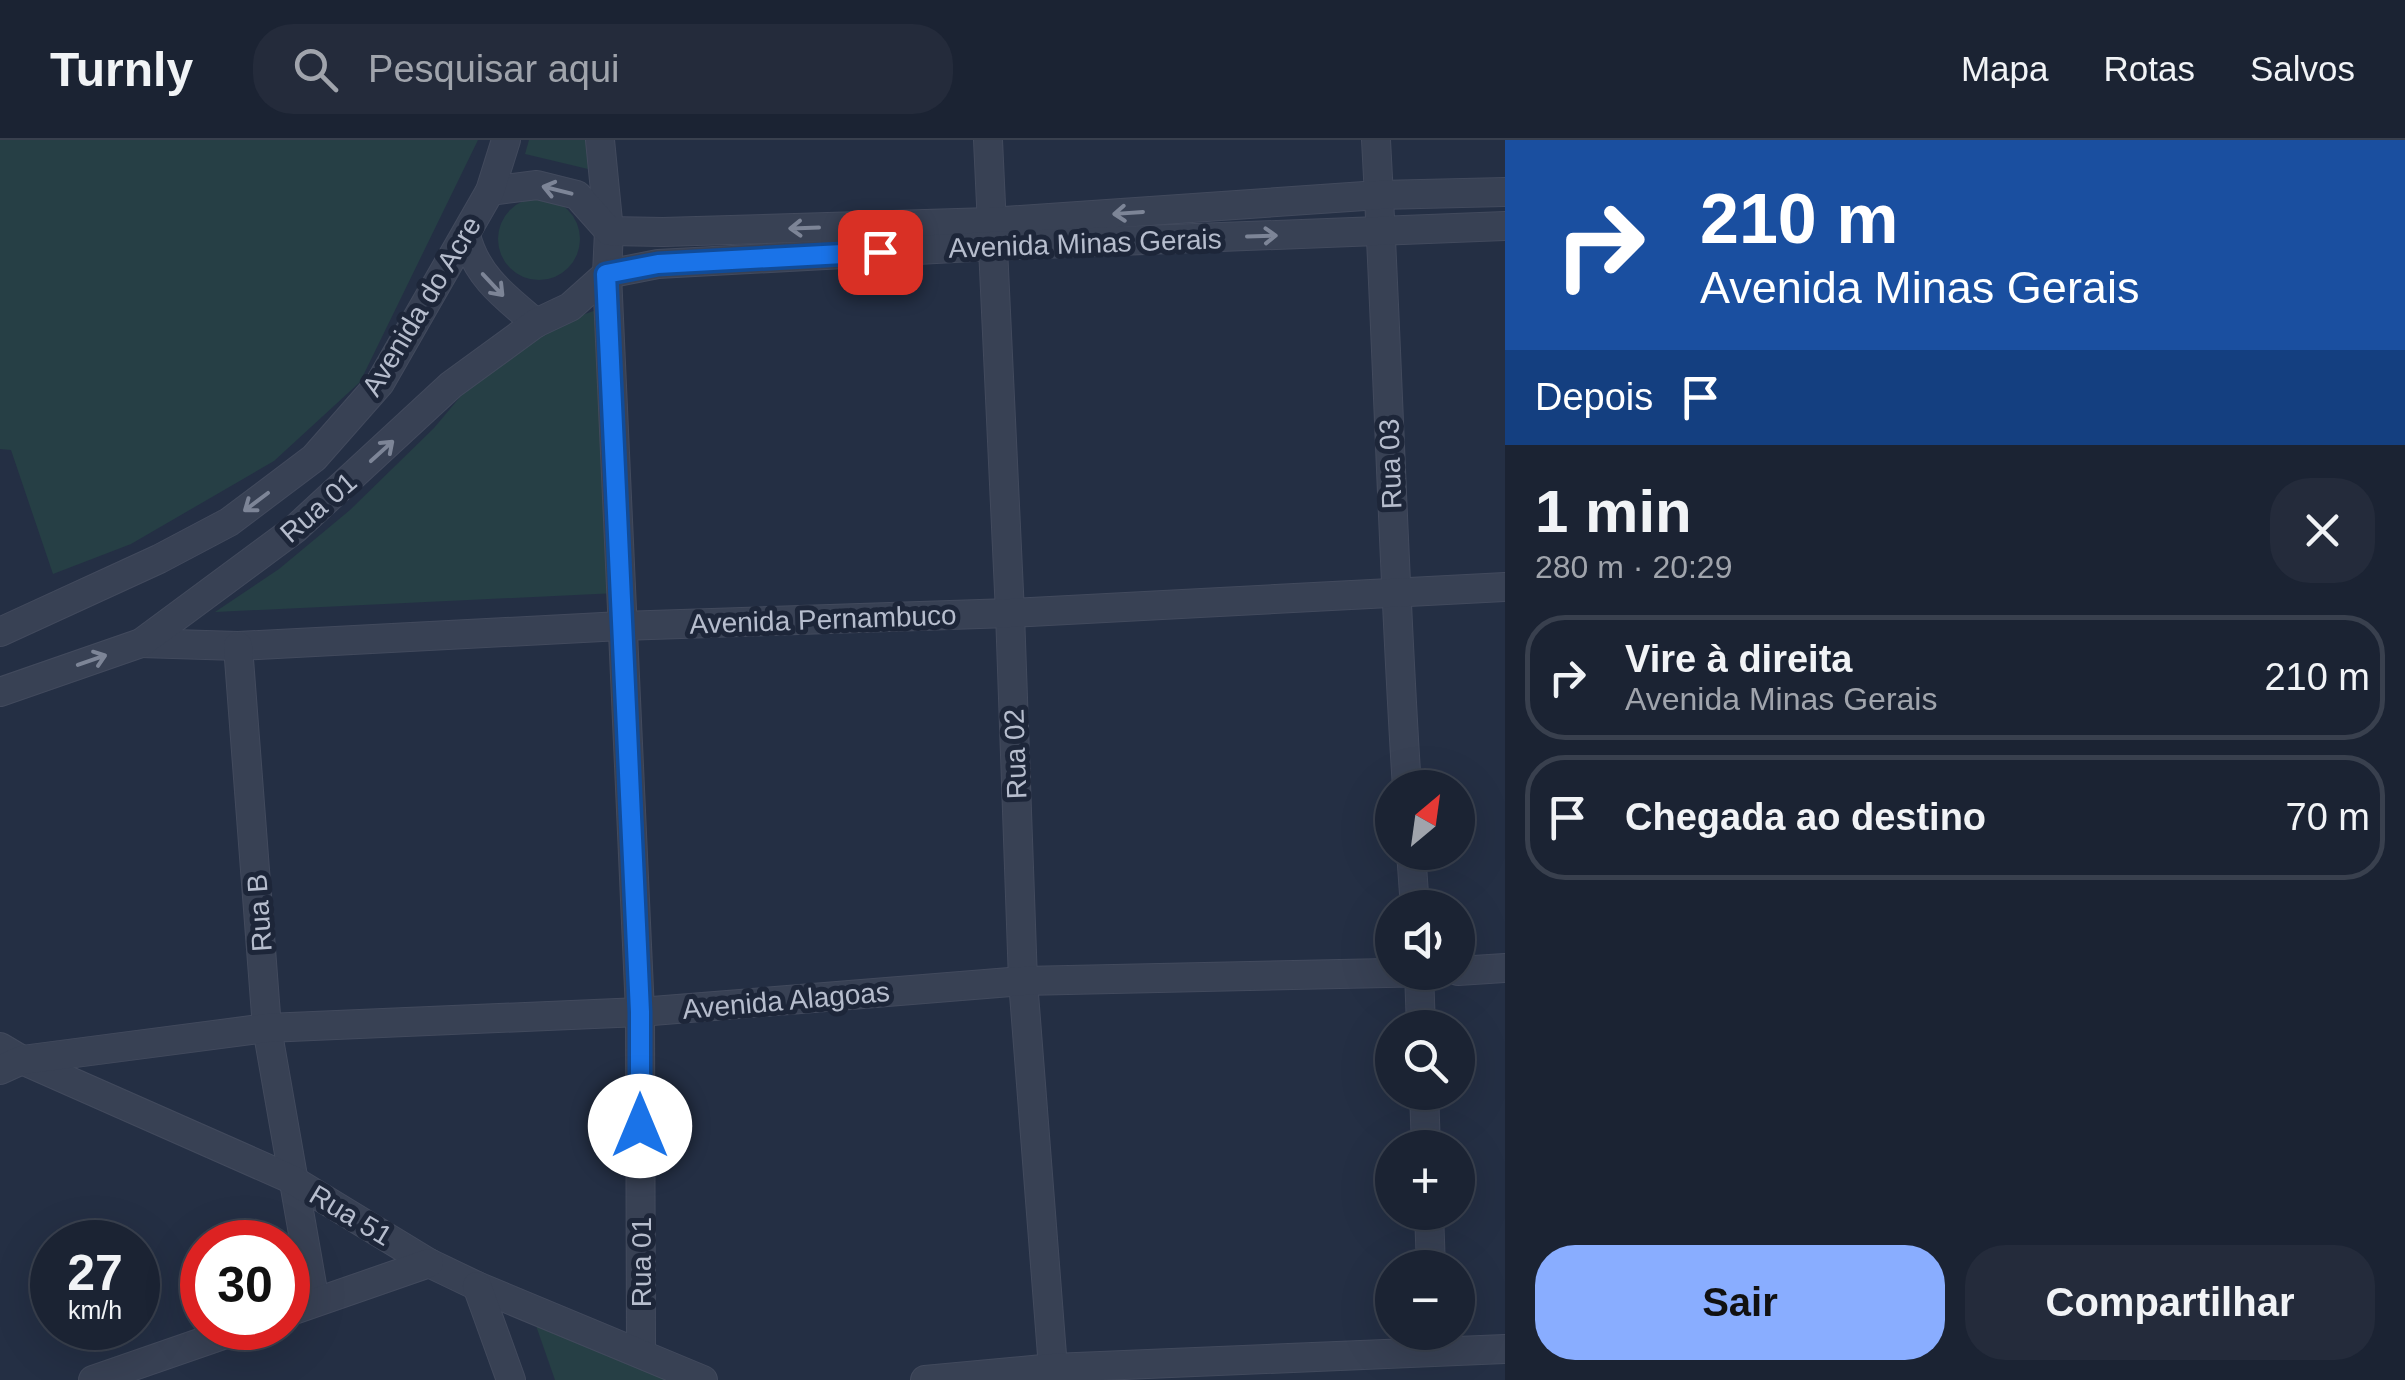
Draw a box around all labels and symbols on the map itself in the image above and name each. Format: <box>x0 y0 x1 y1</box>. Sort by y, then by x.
one-way arrow <box>542 180 574 198</box>
one-way arrow <box>1113 203 1145 222</box>
pin <box>838 210 923 295</box>
street label: Avenida do Acre <box>356 211 487 401</box>
one-way arrow <box>788 219 820 238</box>
street label: Avenida Minas Gerais <box>948 223 1222 264</box>
one-way arrow <box>1246 226 1278 245</box>
one-way arrow <box>481 272 505 296</box>
street label: Rua 03 <box>1373 418 1408 510</box>
one-way arrow <box>369 440 394 463</box>
street label: Rua 01 <box>274 466 363 549</box>
one-way arrow <box>243 491 270 512</box>
street label: Avenida Pernambuco <box>689 599 957 640</box>
one-way arrow <box>76 649 108 667</box>
street label: Rua 02 <box>998 708 1033 800</box>
north arrow <box>1375 770 1475 870</box>
street label: Rua B <box>241 873 278 953</box>
street label: Avenida Alagoas <box>681 976 891 1025</box>
position arrow <box>588 1074 692 1178</box>
street label: Rua 51 <box>304 1179 397 1252</box>
street label: Rua 01 <box>626 1217 657 1307</box>
speed limit sign: 30 <box>180 1220 310 1350</box>

